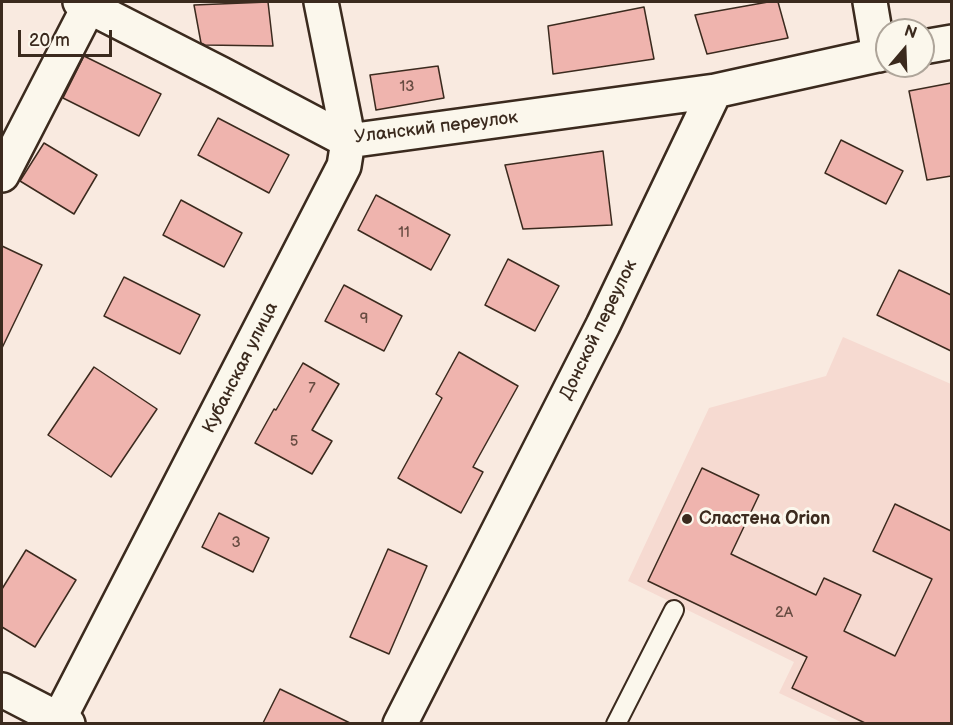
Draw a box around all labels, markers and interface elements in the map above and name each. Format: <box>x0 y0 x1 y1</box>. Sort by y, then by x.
scale bar <box>21 18 116 56</box>
north arrow <box>875 18 935 78</box>
text: N <box>902 21 919 43</box>
text: 20 m <box>29 30 70 51</box>
house number: 13 <box>399 78 415 96</box>
street label: Уланский переулок <box>353 107 519 149</box>
house number: 11 <box>398 224 410 242</box>
street label: Донской переулок <box>556 256 642 404</box>
street label: Кубанская улица <box>199 299 283 437</box>
house number: 9 <box>360 310 368 328</box>
house number: 7 <box>308 380 316 398</box>
house number: 5 <box>290 433 298 451</box>
place label: Сластена Orion <box>699 508 830 530</box>
marker: Сластена Orion <box>680 512 694 526</box>
house number: 3 <box>231 534 241 552</box>
house number: 2А <box>775 604 793 622</box>

